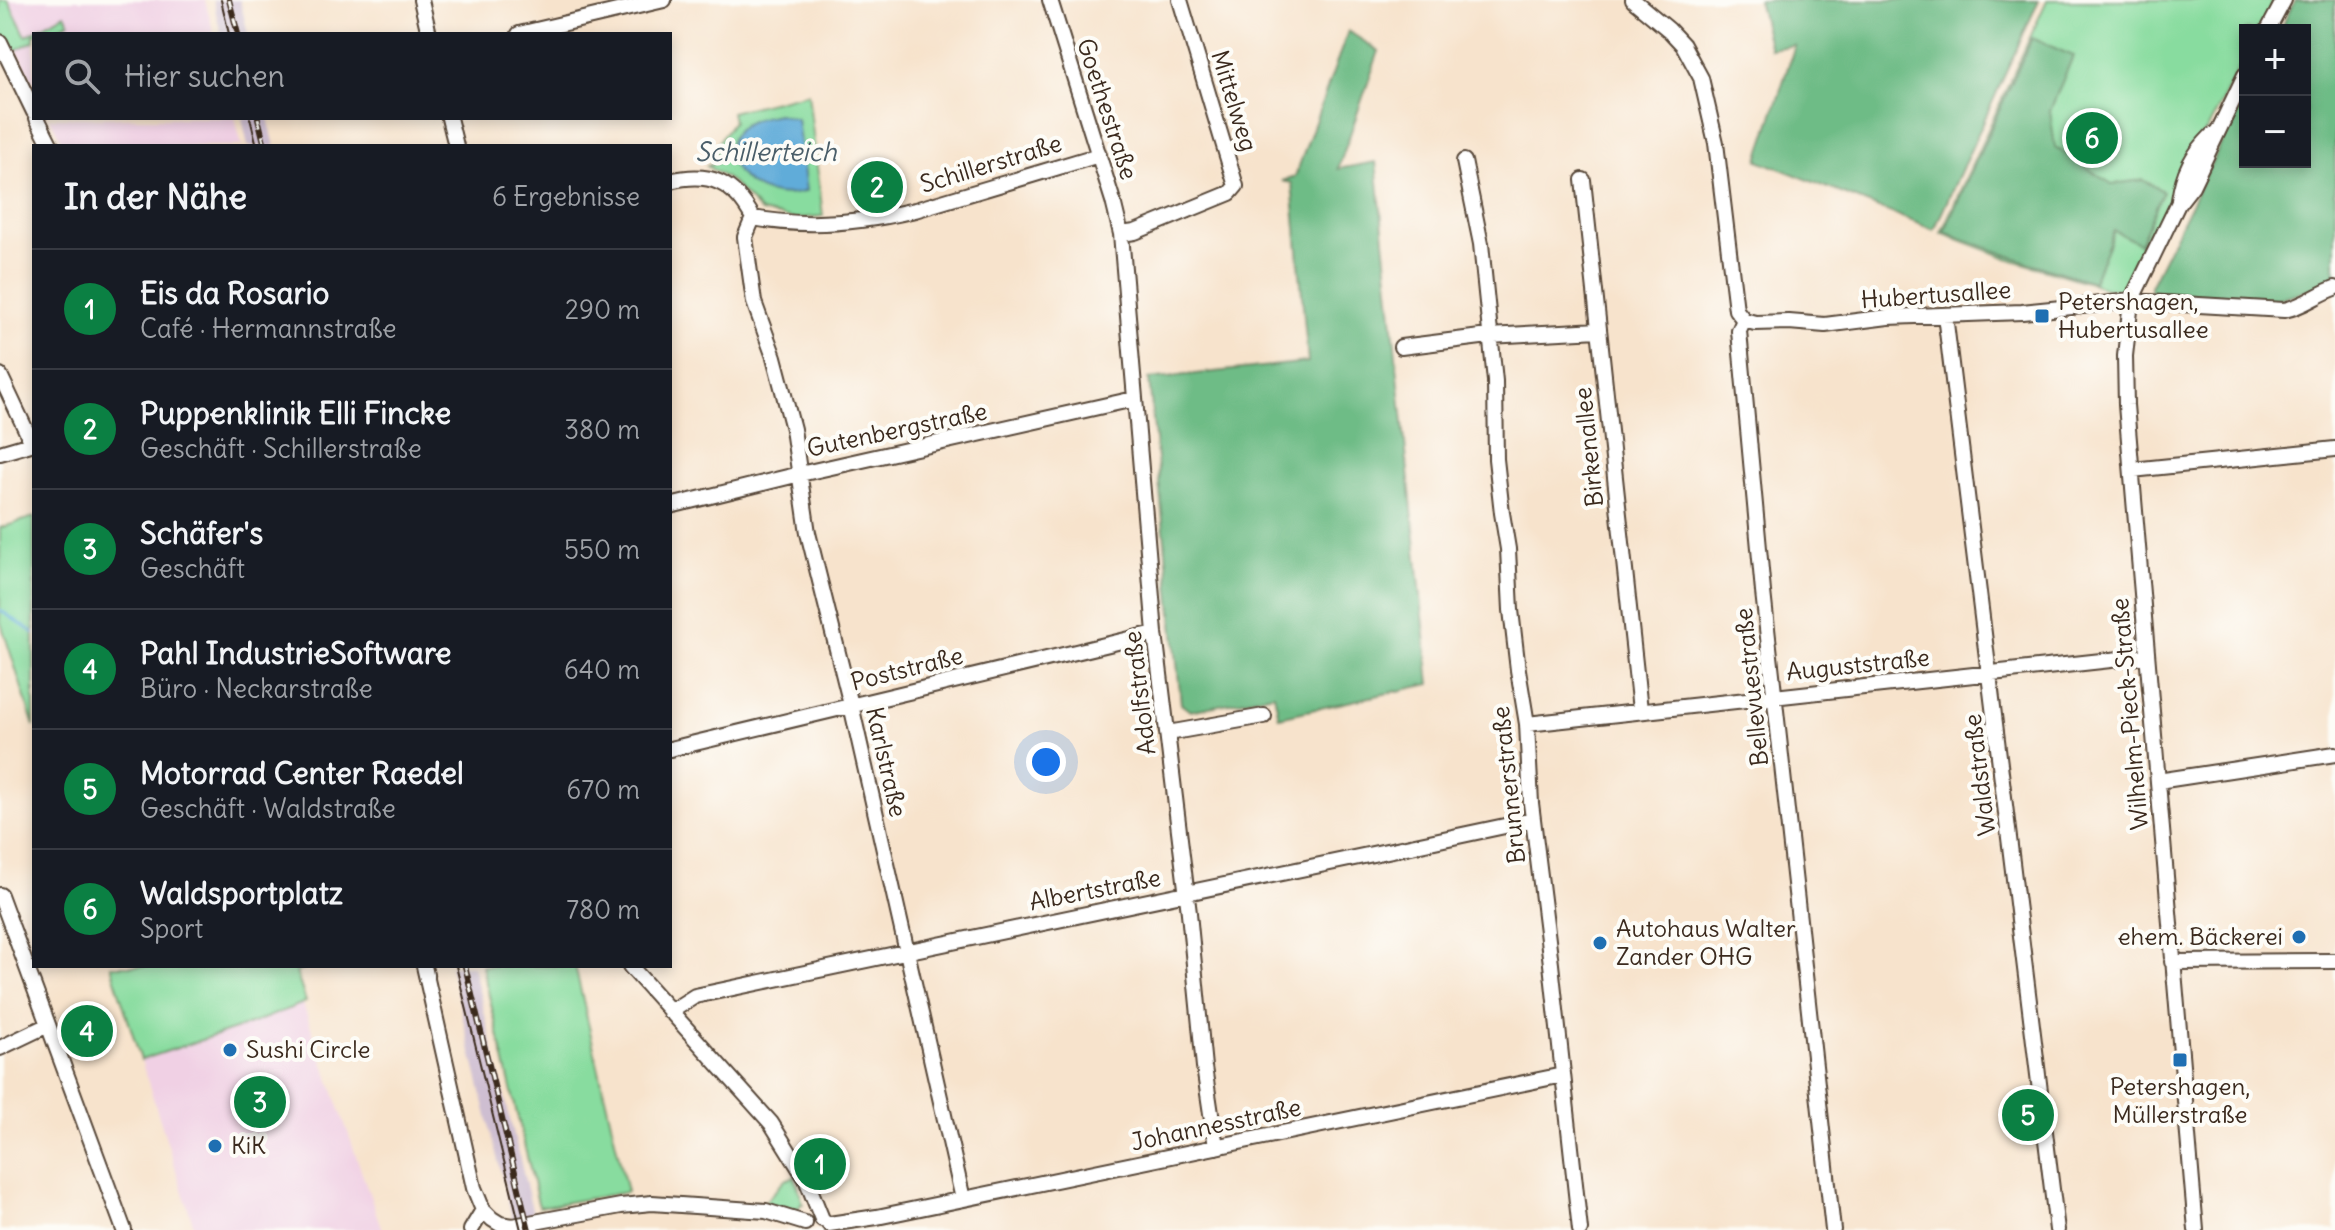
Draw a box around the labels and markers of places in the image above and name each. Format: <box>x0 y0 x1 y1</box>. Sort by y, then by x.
pin: 6 <box>2066 108 2118 168</box>
pin: 2 <box>851 157 903 217</box>
place label: Petershagen, Hubertusallee <box>2058 286 2209 344</box>
marker: Petershagen, Hubertusallee <box>2033 307 2051 325</box>
place label: Autohaus Walter Zander OHG <box>1616 913 1796 971</box>
place label: ehem. Bäckerei <box>2118 921 2283 951</box>
marker: ehem. Bäckerei <box>2290 928 2308 946</box>
marker: Autohaus Walter Zander OHG <box>1591 934 1609 952</box>
pin: 4 <box>61 1001 113 1061</box>
place label: Sushi Circle <box>246 1034 371 1064</box>
marker: Sushi Circle <box>221 1041 239 1059</box>
marker: Petershagen, Müllerstraße <box>2171 1051 2189 1069</box>
place label: Petershagen, Müllerstraße <box>2110 1071 2250 1129</box>
pin: 3 <box>234 1072 286 1132</box>
pin: 5 <box>2002 1085 2054 1145</box>
place label: KiK <box>231 1130 266 1160</box>
pin: 1 <box>794 1134 846 1194</box>
marker: KiK <box>206 1137 224 1155</box>

